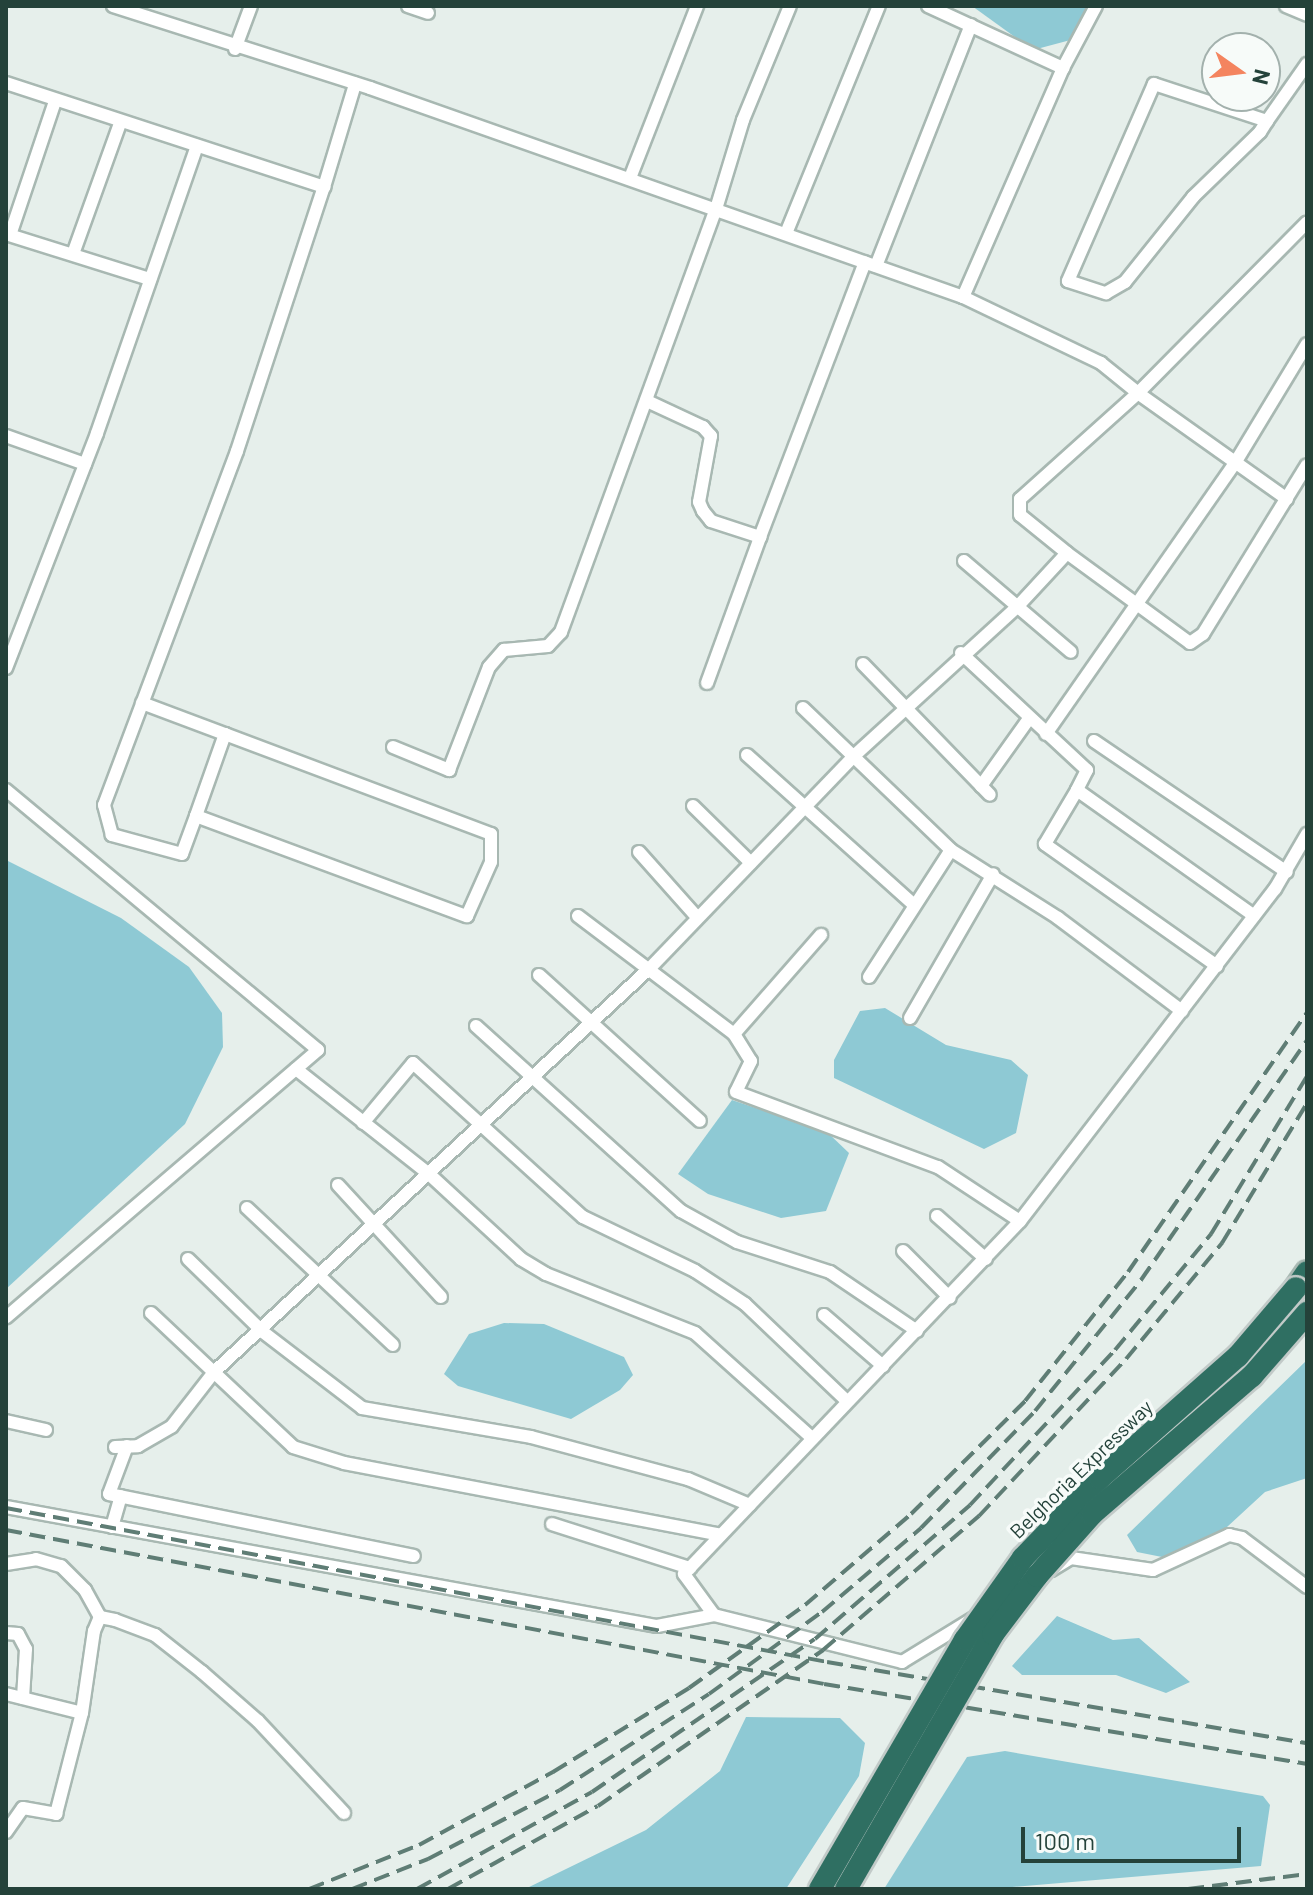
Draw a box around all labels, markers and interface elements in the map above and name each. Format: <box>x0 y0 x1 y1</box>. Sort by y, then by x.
north arrow <box>1201 32 1281 112</box>
text: N <box>1248 67 1277 88</box>
street label: Belghoria Expressway <box>1005 1395 1157 1543</box>
scale bar <box>1025 1811 1245 1861</box>
text: 100 m <box>1035 1826 1095 1855</box>

